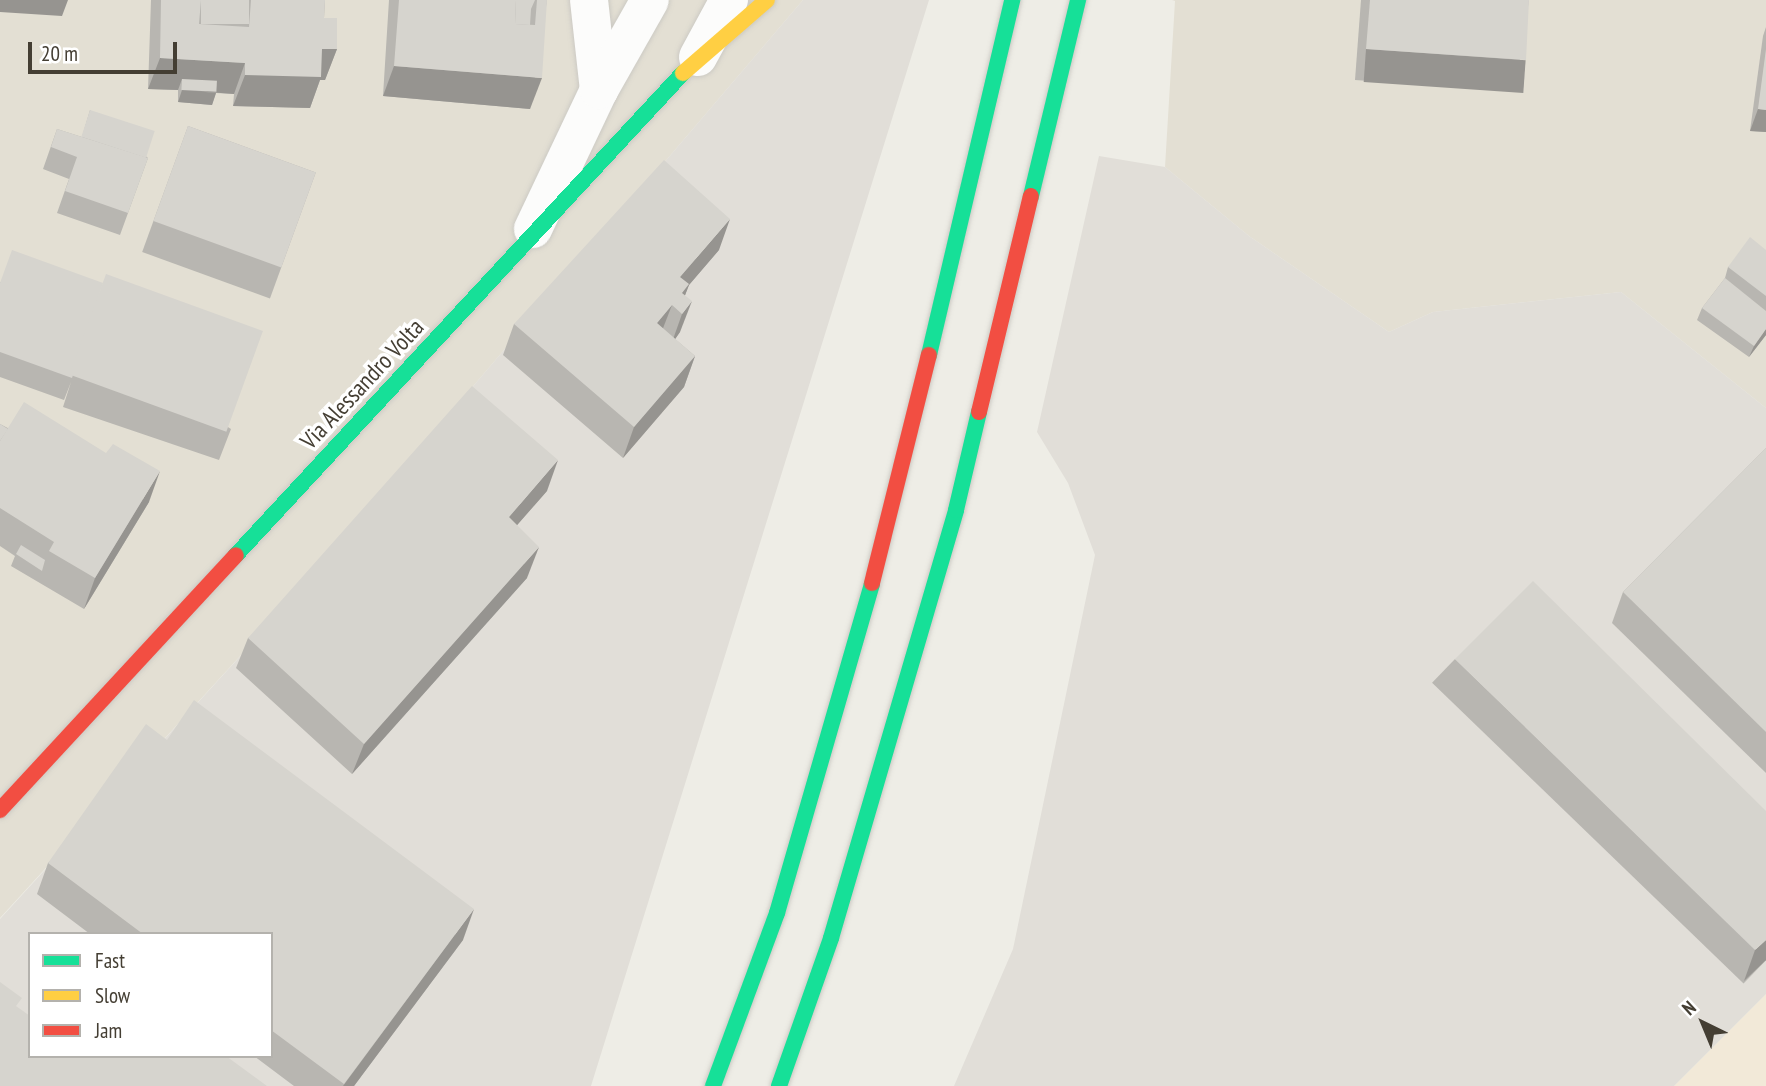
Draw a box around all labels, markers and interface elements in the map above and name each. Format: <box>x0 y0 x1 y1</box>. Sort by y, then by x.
scale bar <box>32 28 180 72</box>
text: 20 m <box>41 40 78 67</box>
street label: Via Alessandro Volta <box>294 312 430 456</box>
legend <box>28 932 273 1058</box>
text: Fast <box>95 947 125 974</box>
text: Slow <box>95 982 130 1009</box>
north arrow <box>1668 988 1738 1058</box>
text: N <box>1677 995 1701 1020</box>
text: Jam <box>95 1017 122 1044</box>

